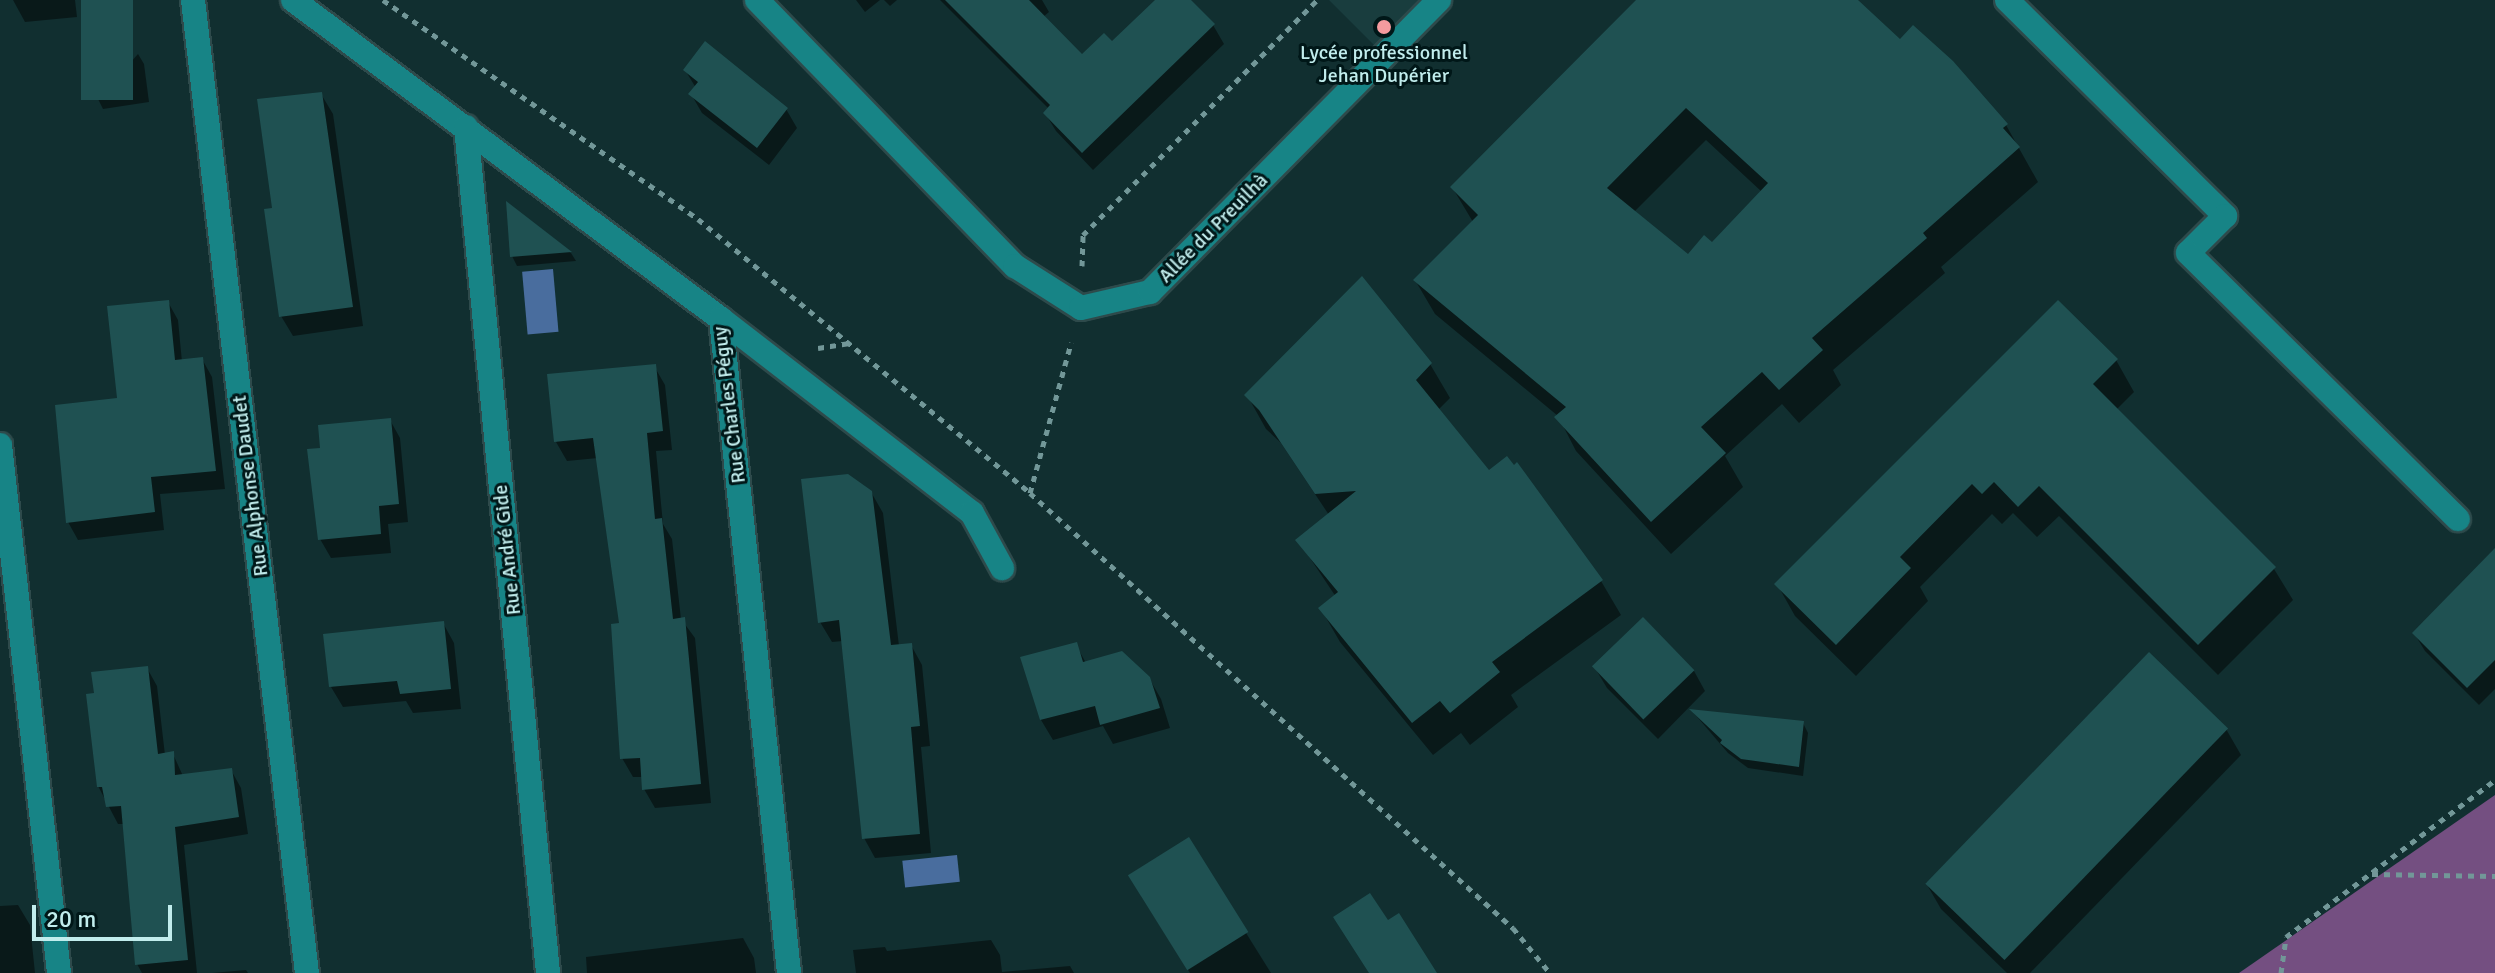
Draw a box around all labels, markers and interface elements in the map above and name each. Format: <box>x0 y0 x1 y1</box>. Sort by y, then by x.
marker: Lycée professionnel Jehan Dupérier <box>1375 18 1393 36</box>
place label: Lycée professionnel Jehan Dupérier <box>1300 40 1468 87</box>
street label: Allée du Preuilhà <box>1153 168 1273 288</box>
street label: Rue Charles Péguy <box>707 325 751 485</box>
street label: Rue Alphonse Daudet <box>227 394 273 578</box>
street label: Rue André Gide <box>488 484 526 616</box>
scale bar <box>36 889 176 939</box>
text: 20 m <box>46 904 96 934</box>

